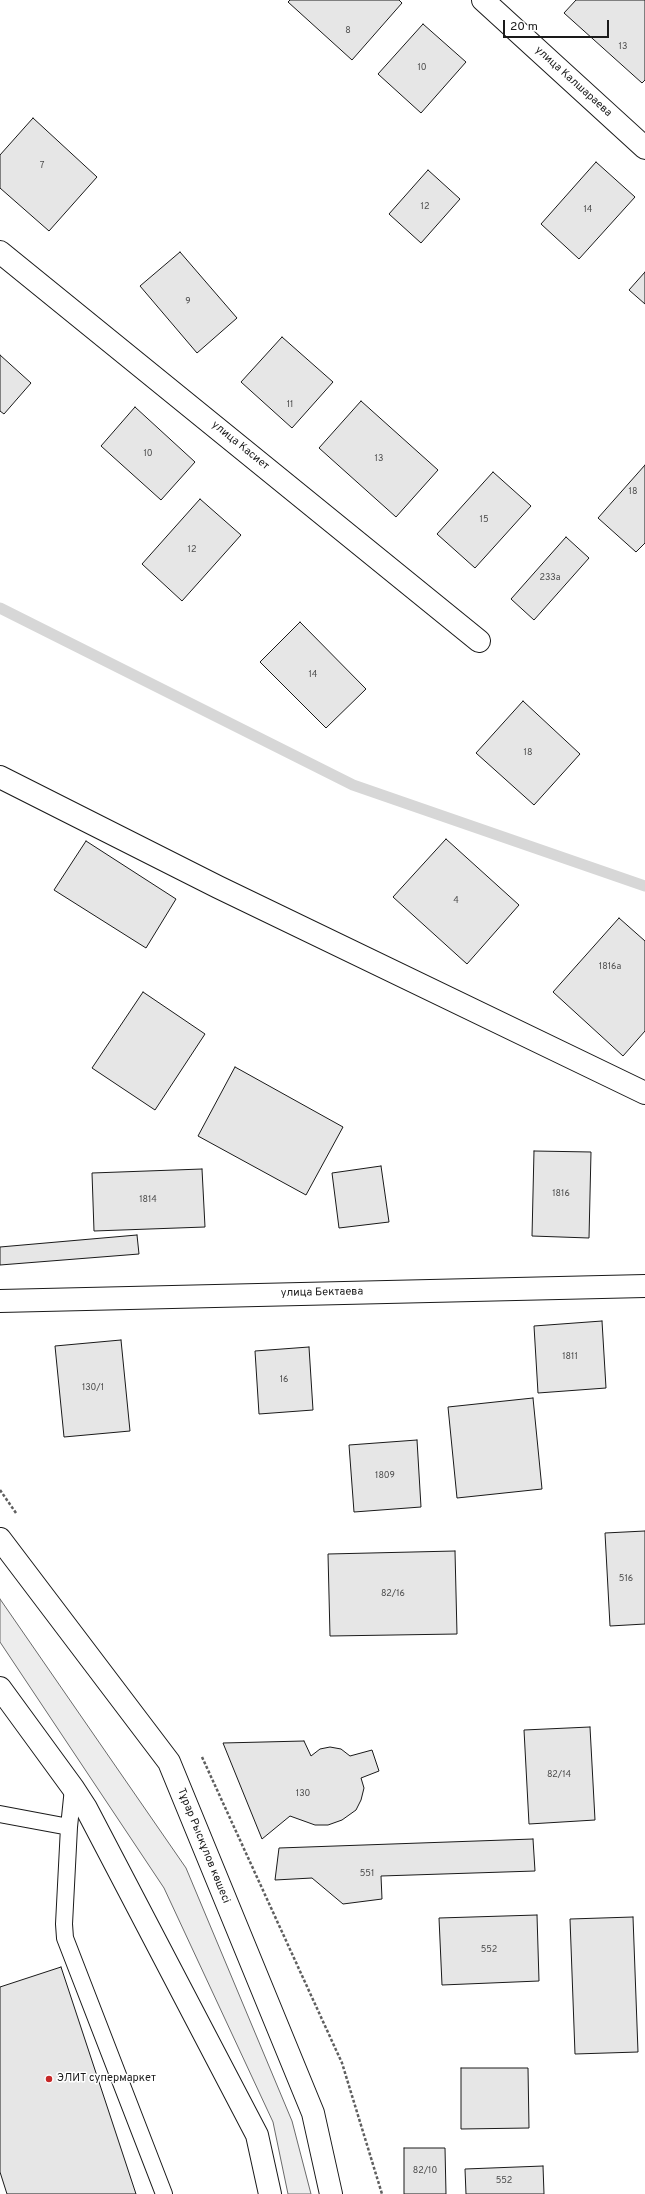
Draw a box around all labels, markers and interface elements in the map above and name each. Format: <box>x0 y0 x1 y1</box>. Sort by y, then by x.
scale bar <box>505 12 611 38</box>
text: 20 m <box>510 19 538 35</box>
house number: 8 <box>345 26 351 36</box>
house number: 13 <box>619 42 627 52</box>
street label: улица Калшараева <box>532 44 614 120</box>
house number: 10 <box>417 63 427 73</box>
house number: 7 <box>40 161 44 171</box>
house number: 12 <box>421 202 429 212</box>
house number: 14 <box>584 205 592 215</box>
house number: 9 <box>185 297 191 307</box>
house number: 11 <box>287 400 293 410</box>
street label: улица Касиет <box>209 419 271 473</box>
house number: 10 <box>143 449 153 459</box>
house number: 13 <box>375 454 383 464</box>
house number: 18 <box>629 487 637 497</box>
house number: 15 <box>480 515 488 525</box>
house number: 12 <box>188 545 196 555</box>
house number: 233а <box>539 573 561 583</box>
house number: 14 <box>309 670 317 680</box>
house number: 18 <box>524 748 532 758</box>
house number: 4 <box>453 896 459 906</box>
house number: 1816а <box>599 962 621 972</box>
house number: 1816 <box>552 1189 570 1199</box>
house number: 1814 <box>139 1195 157 1205</box>
street label: улица Бектаева <box>281 1286 363 1300</box>
house number: 1811 <box>562 1352 578 1362</box>
house number: 16 <box>280 1375 288 1385</box>
house number: 130/1 <box>82 1383 104 1393</box>
house number: 1809 <box>375 1471 395 1481</box>
house number: 516 <box>619 1574 633 1584</box>
house number: 82/16 <box>381 1589 405 1599</box>
house number: 82/14 <box>547 1770 571 1780</box>
street label: Тұрар Рыскұлов көшесі <box>174 1787 232 1905</box>
house number: 130 <box>296 1789 310 1799</box>
house number: 551 <box>360 1869 374 1879</box>
house number: 552 <box>481 1945 497 1955</box>
place label: ЭЛИТ супермаркет <box>57 2072 156 2086</box>
marker: ЭЛИТ супермаркет <box>44 2074 54 2084</box>
house number: 82/10 <box>413 2166 437 2176</box>
house number: 552 <box>496 2176 512 2186</box>

